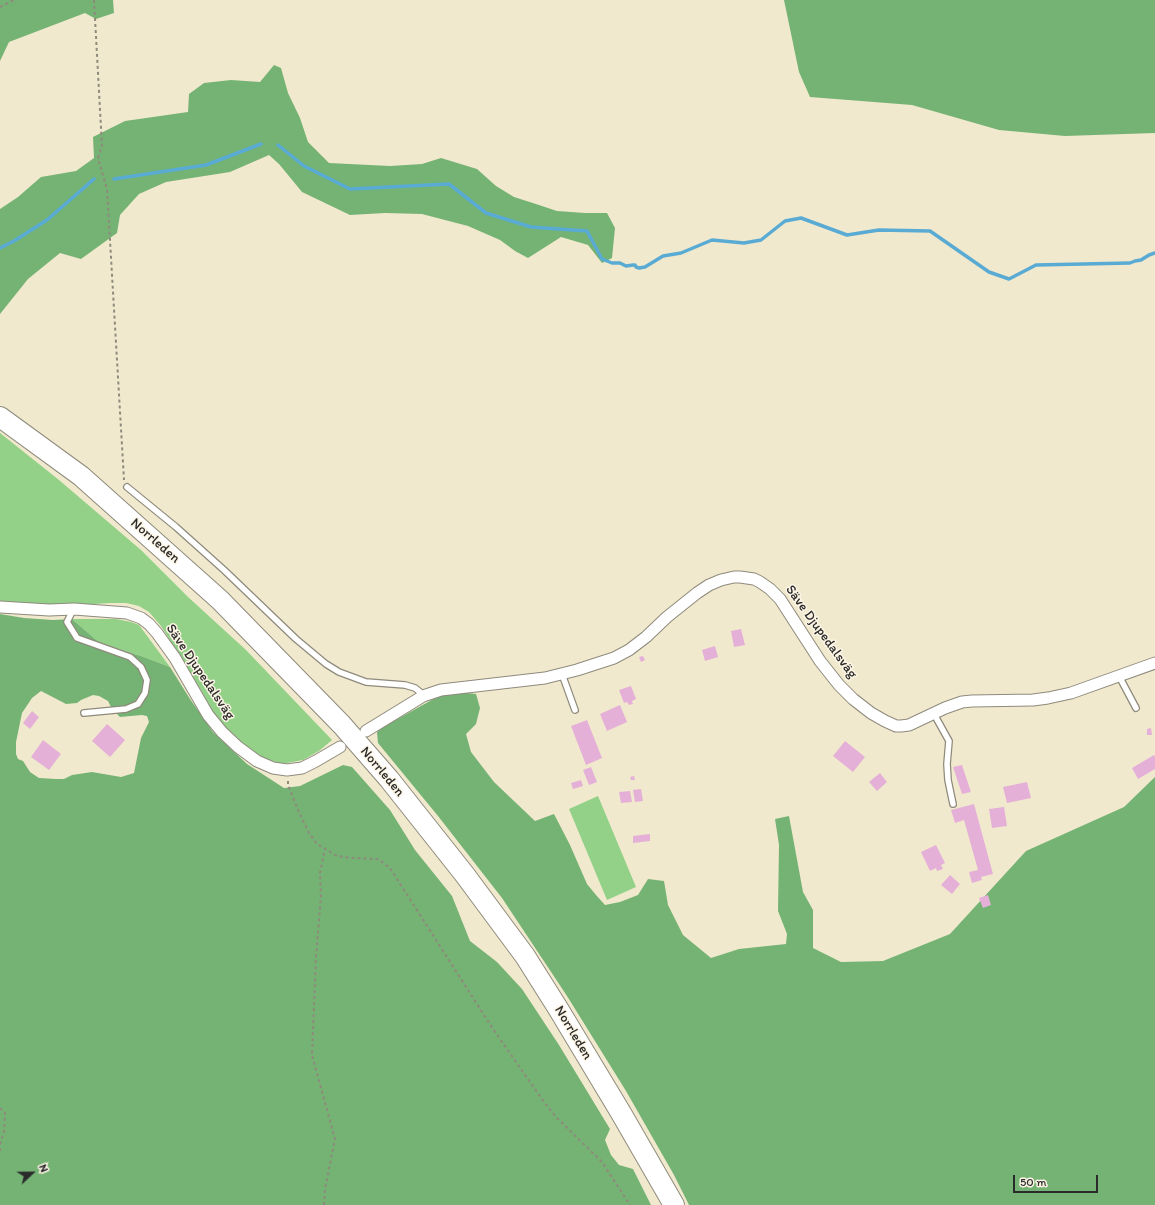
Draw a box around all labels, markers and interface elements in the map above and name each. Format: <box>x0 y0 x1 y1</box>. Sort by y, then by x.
street label: Norrleden <box>127 515 183 567</box>
street label: Säve Djupedalsväg <box>781 582 861 682</box>
street label: Säve Djupedalsväg <box>162 621 238 723</box>
street label: Norrleden <box>356 744 408 800</box>
street label: Norrleden <box>550 1003 596 1063</box>
north arrow <box>12 1153 52 1193</box>
text: N <box>36 1162 51 1174</box>
scale bar <box>1015 1167 1100 1193</box>
text: 50 m <box>1020 1175 1046 1189</box>

